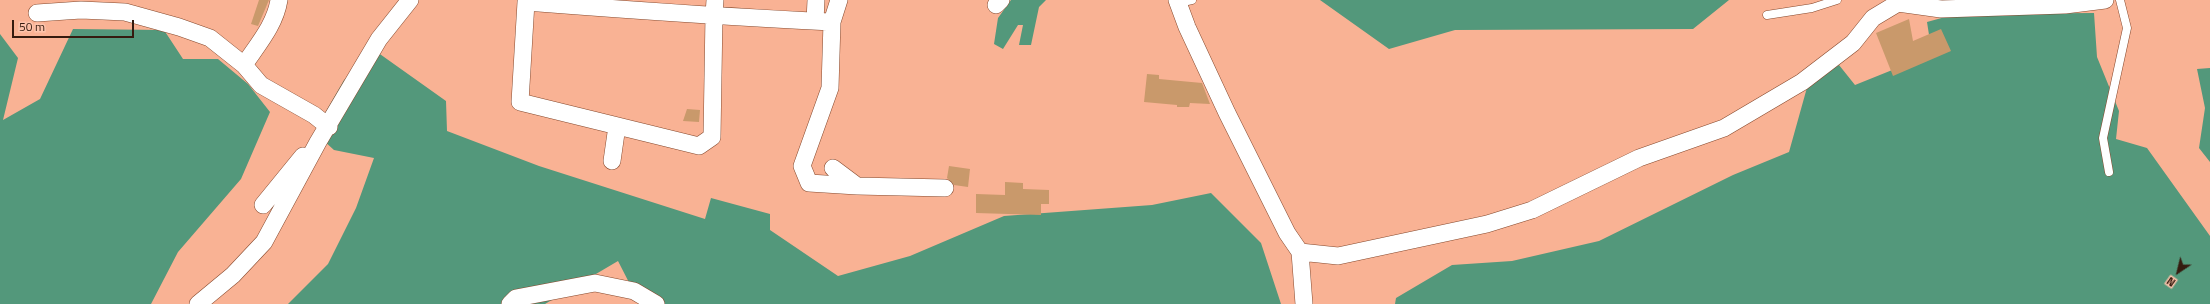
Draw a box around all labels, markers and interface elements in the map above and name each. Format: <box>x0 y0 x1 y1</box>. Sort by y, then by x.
scale bar <box>14 12 136 38</box>
text: 50 m <box>19 17 45 36</box>
north arrow <box>2158 252 2198 292</box>
text: N <box>2163 273 2179 291</box>

